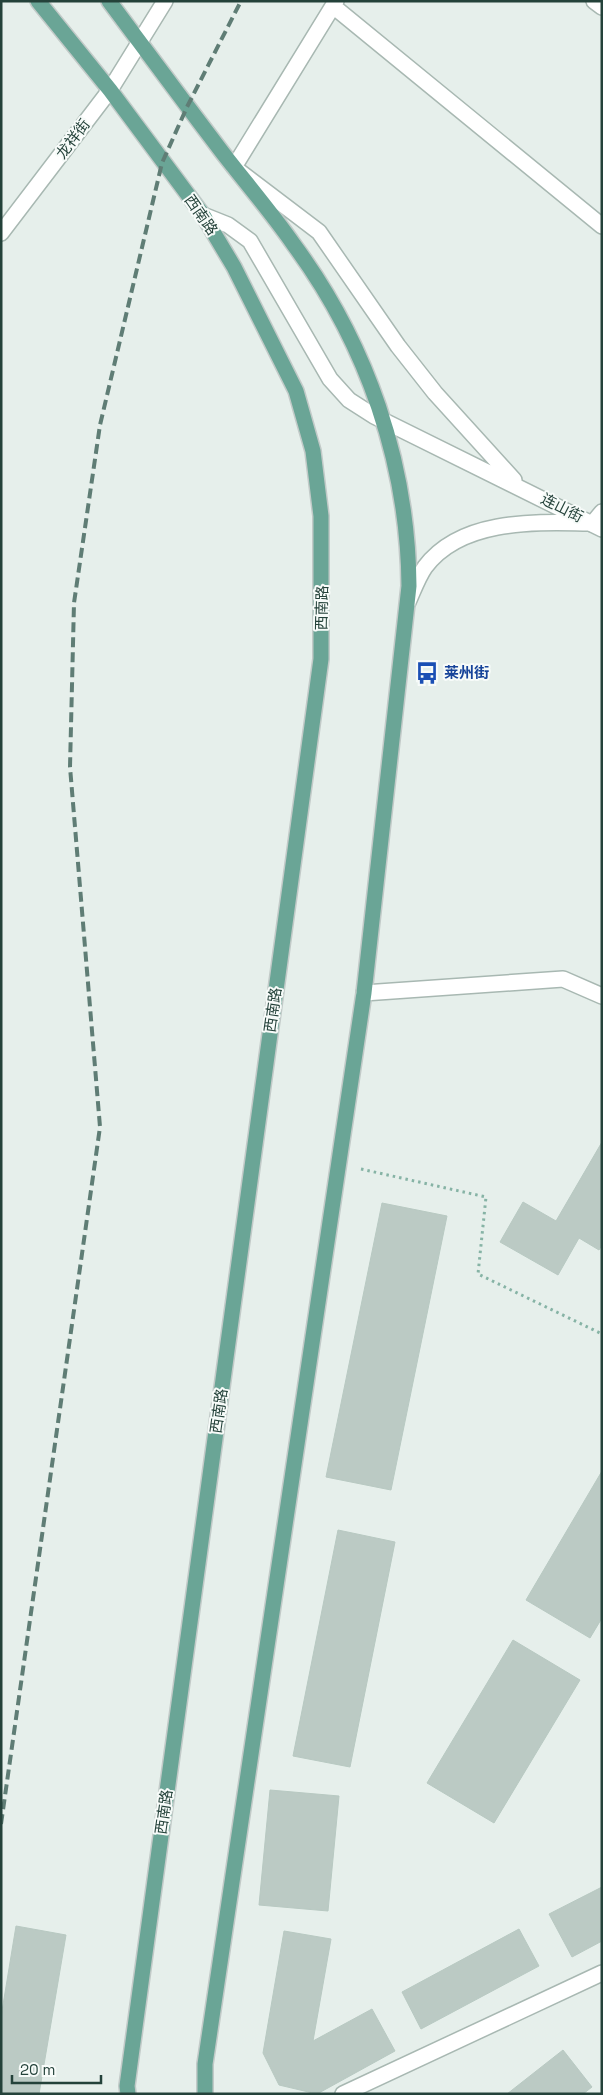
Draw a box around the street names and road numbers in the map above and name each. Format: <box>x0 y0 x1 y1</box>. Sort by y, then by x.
street label: 龙祥街 <box>51 115 94 162</box>
street label: 西南路 <box>181 191 222 239</box>
street label: 连山街 <box>538 489 587 526</box>
street label: 西南路 <box>312 585 331 631</box>
street label: 西南路 <box>260 986 285 1034</box>
street label: 西南路 <box>206 1387 231 1435</box>
street label: 西南路 <box>151 1788 176 1836</box>

